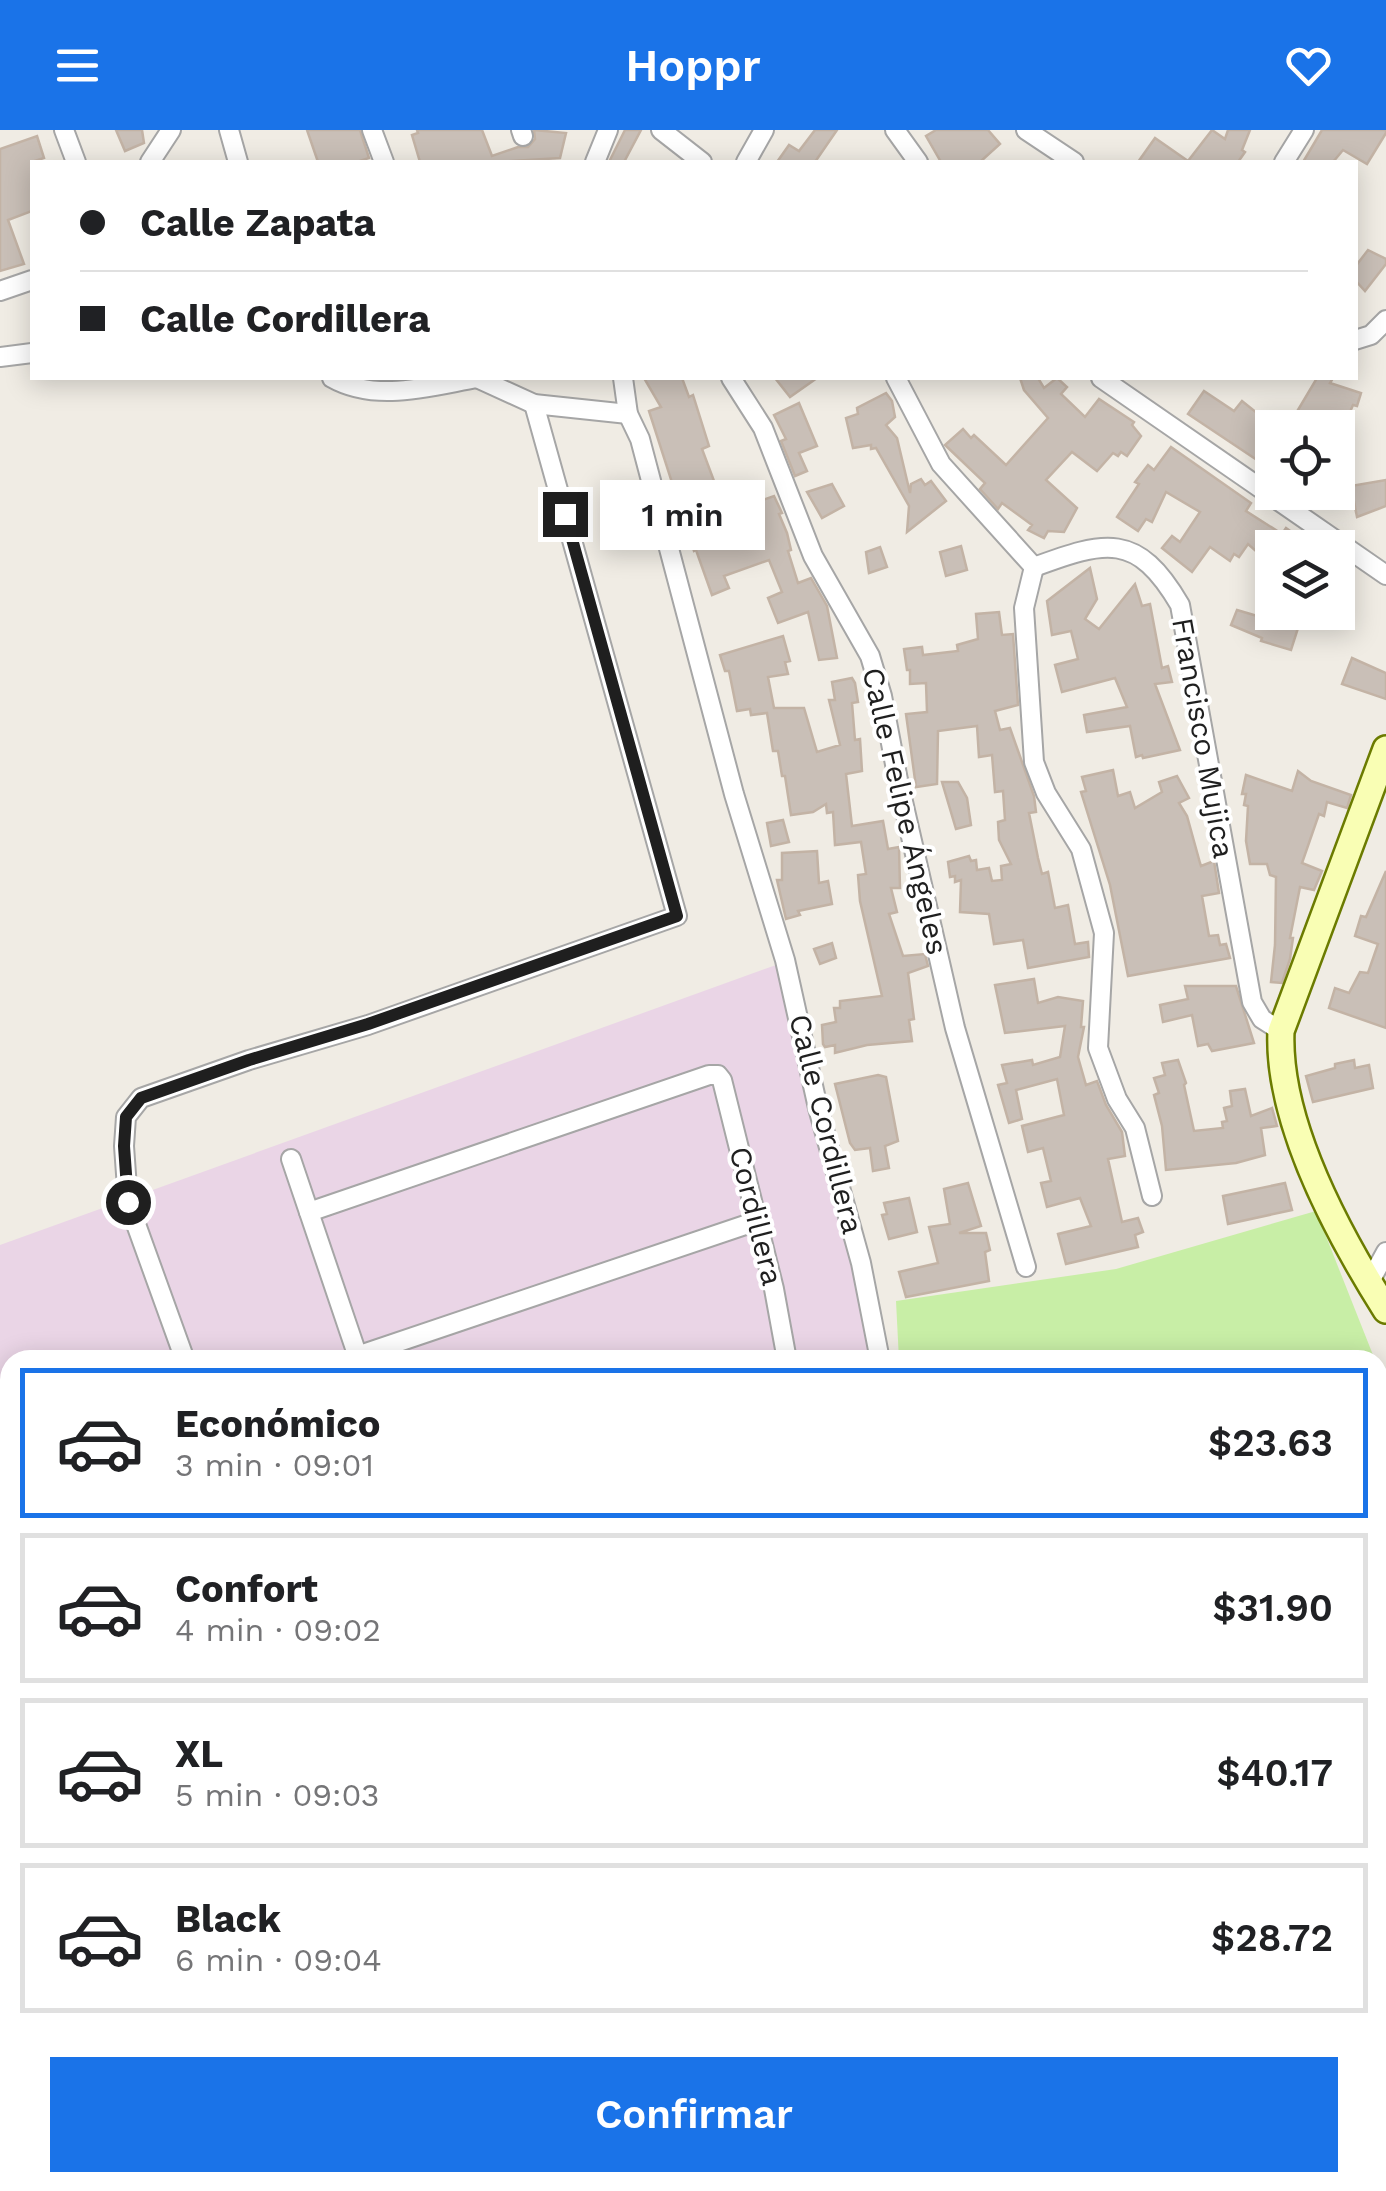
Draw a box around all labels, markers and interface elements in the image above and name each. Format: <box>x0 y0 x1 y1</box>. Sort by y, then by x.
icon: menu <box>50 38 105 93</box>
icon: heart <box>1281 38 1336 93</box>
text: Hoppr <box>625 39 761 92</box>
text: Calle Zapata <box>140 201 376 245</box>
text: Calle Cordillera <box>140 297 430 341</box>
map controls <box>1255 410 1355 630</box>
button: locate <box>1255 410 1355 510</box>
callout: 1 min <box>600 479 765 549</box>
route end <box>543 492 588 537</box>
text: 1 min <box>641 496 724 534</box>
button: layers <box>1255 530 1355 630</box>
street label: Francisco Mujica <box>1165 615 1242 861</box>
street label: Calle Felipe Ángeles <box>855 664 956 958</box>
street label: Calle Cordillera <box>782 1010 871 1237</box>
street label: Cordillera <box>722 1143 791 1289</box>
route start <box>106 1180 151 1225</box>
icon: car <box>55 1398 145 1488</box>
text: Económico <box>175 1402 380 1446</box>
text: $23.63 <box>1208 1421 1333 1465</box>
text: 3 min · 09:01 <box>175 1446 374 1484</box>
icon: car <box>55 1563 145 1653</box>
text: Confort <box>175 1567 318 1611</box>
text: $31.90 <box>1212 1586 1333 1630</box>
text: 4 min · 09:02 <box>175 1611 381 1649</box>
icon: car <box>55 1728 145 1818</box>
text: XL <box>175 1732 223 1776</box>
text: $40.17 <box>1216 1751 1333 1795</box>
text: 5 min · 09:03 <box>175 1776 379 1814</box>
icon: car <box>55 1893 145 1983</box>
text: Black <box>175 1897 281 1941</box>
text: $28.72 <box>1211 1916 1333 1960</box>
text: 6 min · 09:04 <box>175 1941 382 1979</box>
button: Confirmar <box>50 2057 1338 2172</box>

